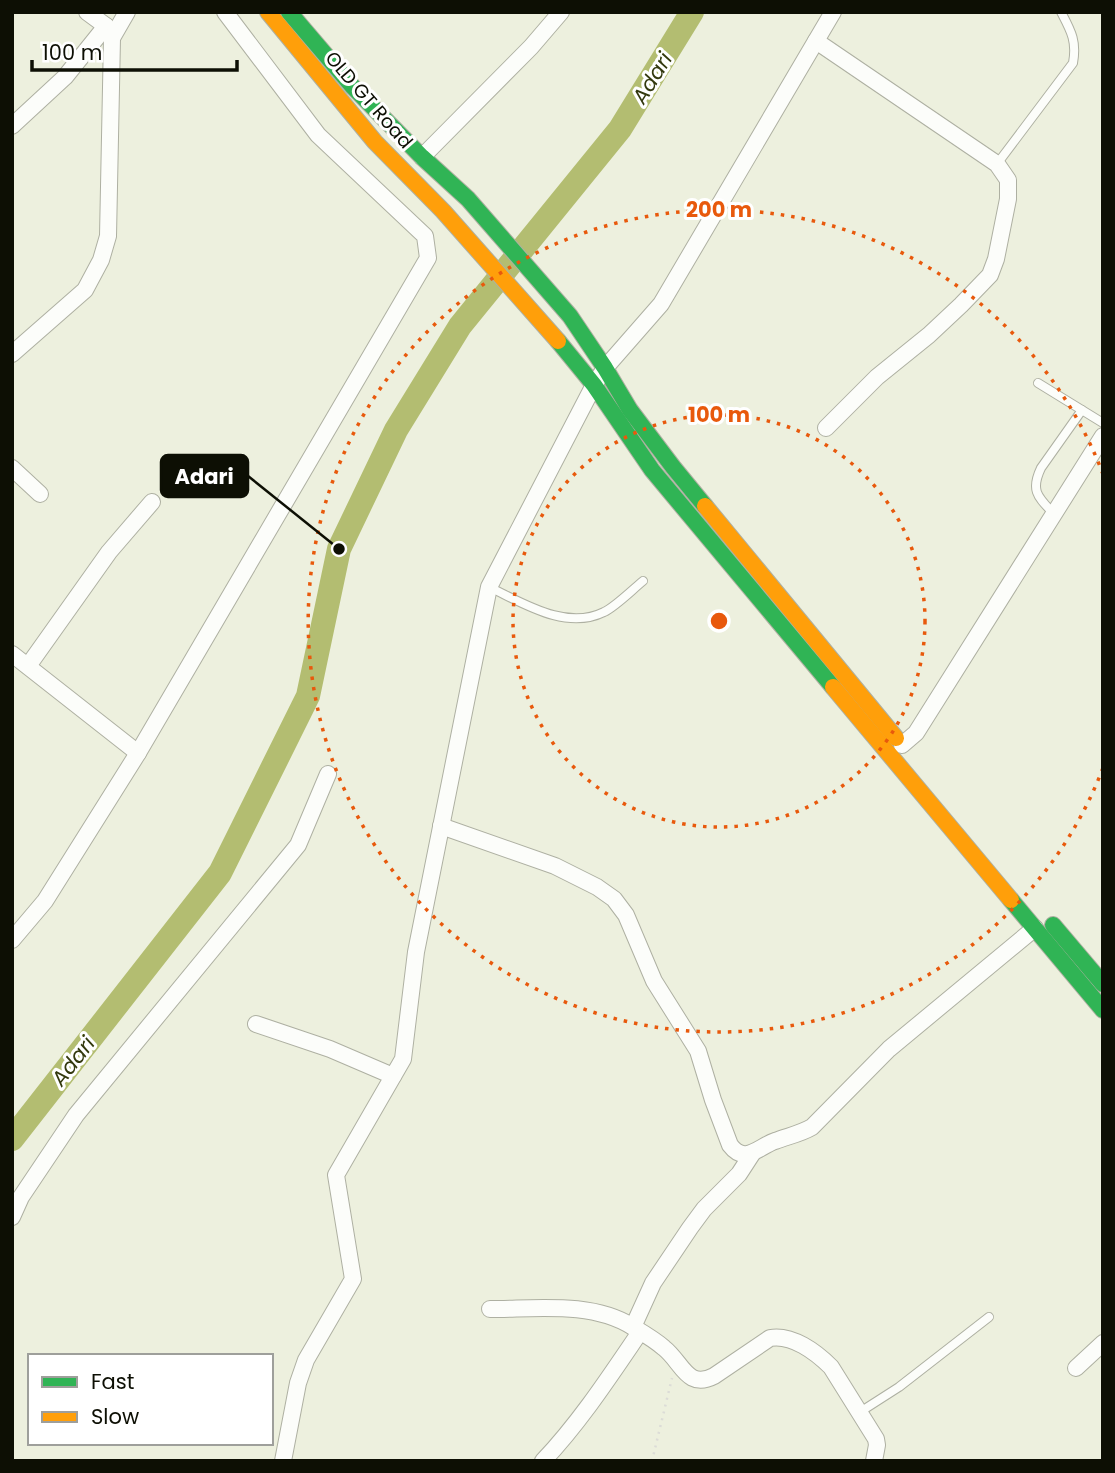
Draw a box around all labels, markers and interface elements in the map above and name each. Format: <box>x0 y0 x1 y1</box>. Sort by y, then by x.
scale bar <box>32 28 236 72</box>
text: 100 m <box>42 38 102 67</box>
street label: OLD GT Road <box>319 45 419 155</box>
water label: Adari <box>624 46 679 110</box>
text: 200 m <box>686 195 752 224</box>
text: 100 m <box>688 400 750 429</box>
callout: Adari <box>161 455 248 497</box>
text: Adari <box>174 462 234 491</box>
centre of rings <box>707 609 731 633</box>
water label: Adari <box>44 1030 102 1093</box>
legend <box>28 1354 273 1445</box>
text: Fast <box>91 1367 134 1396</box>
text: Slow <box>91 1402 139 1431</box>

